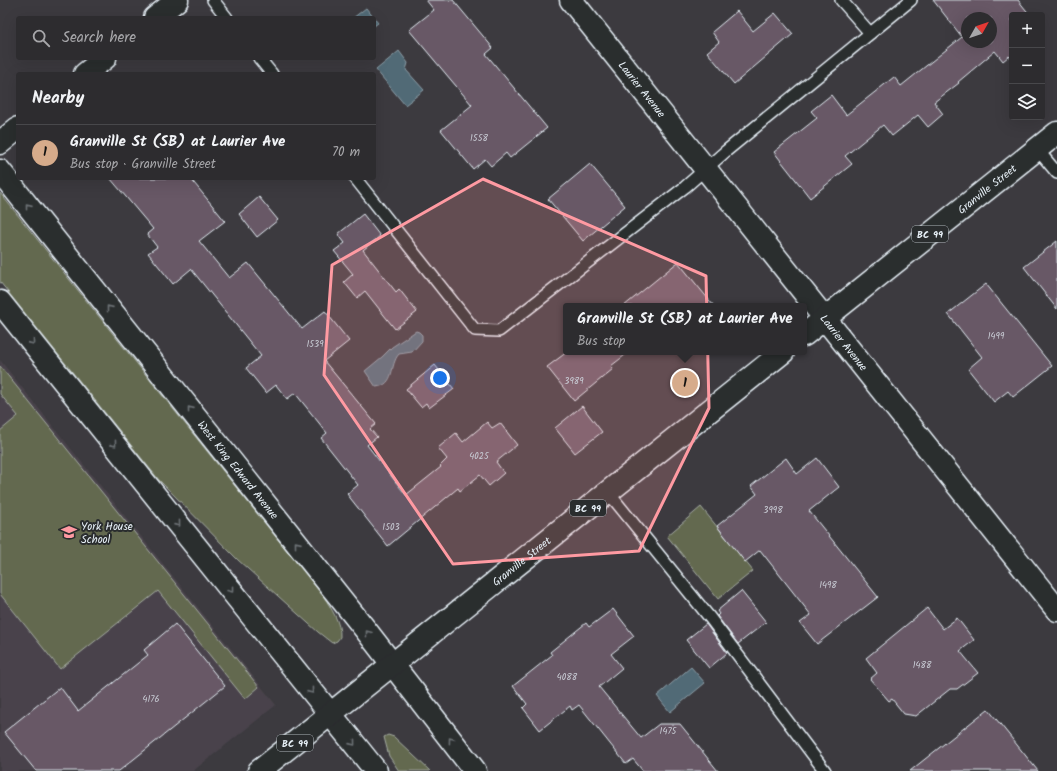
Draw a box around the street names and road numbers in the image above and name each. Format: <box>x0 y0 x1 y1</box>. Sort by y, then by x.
street label: Laurier Avenue <box>613 57 670 122</box>
street label: Granville Street <box>954 160 1022 219</box>
road number: BC 99 <box>912 226 948 242</box>
street label: Laurier Avenue <box>815 311 871 376</box>
street label: West King Edward Avenue <box>192 417 282 524</box>
road number: BC 99 <box>570 500 606 516</box>
street label: Granville Street <box>489 532 556 591</box>
road number: BC 99 <box>277 735 313 751</box>

